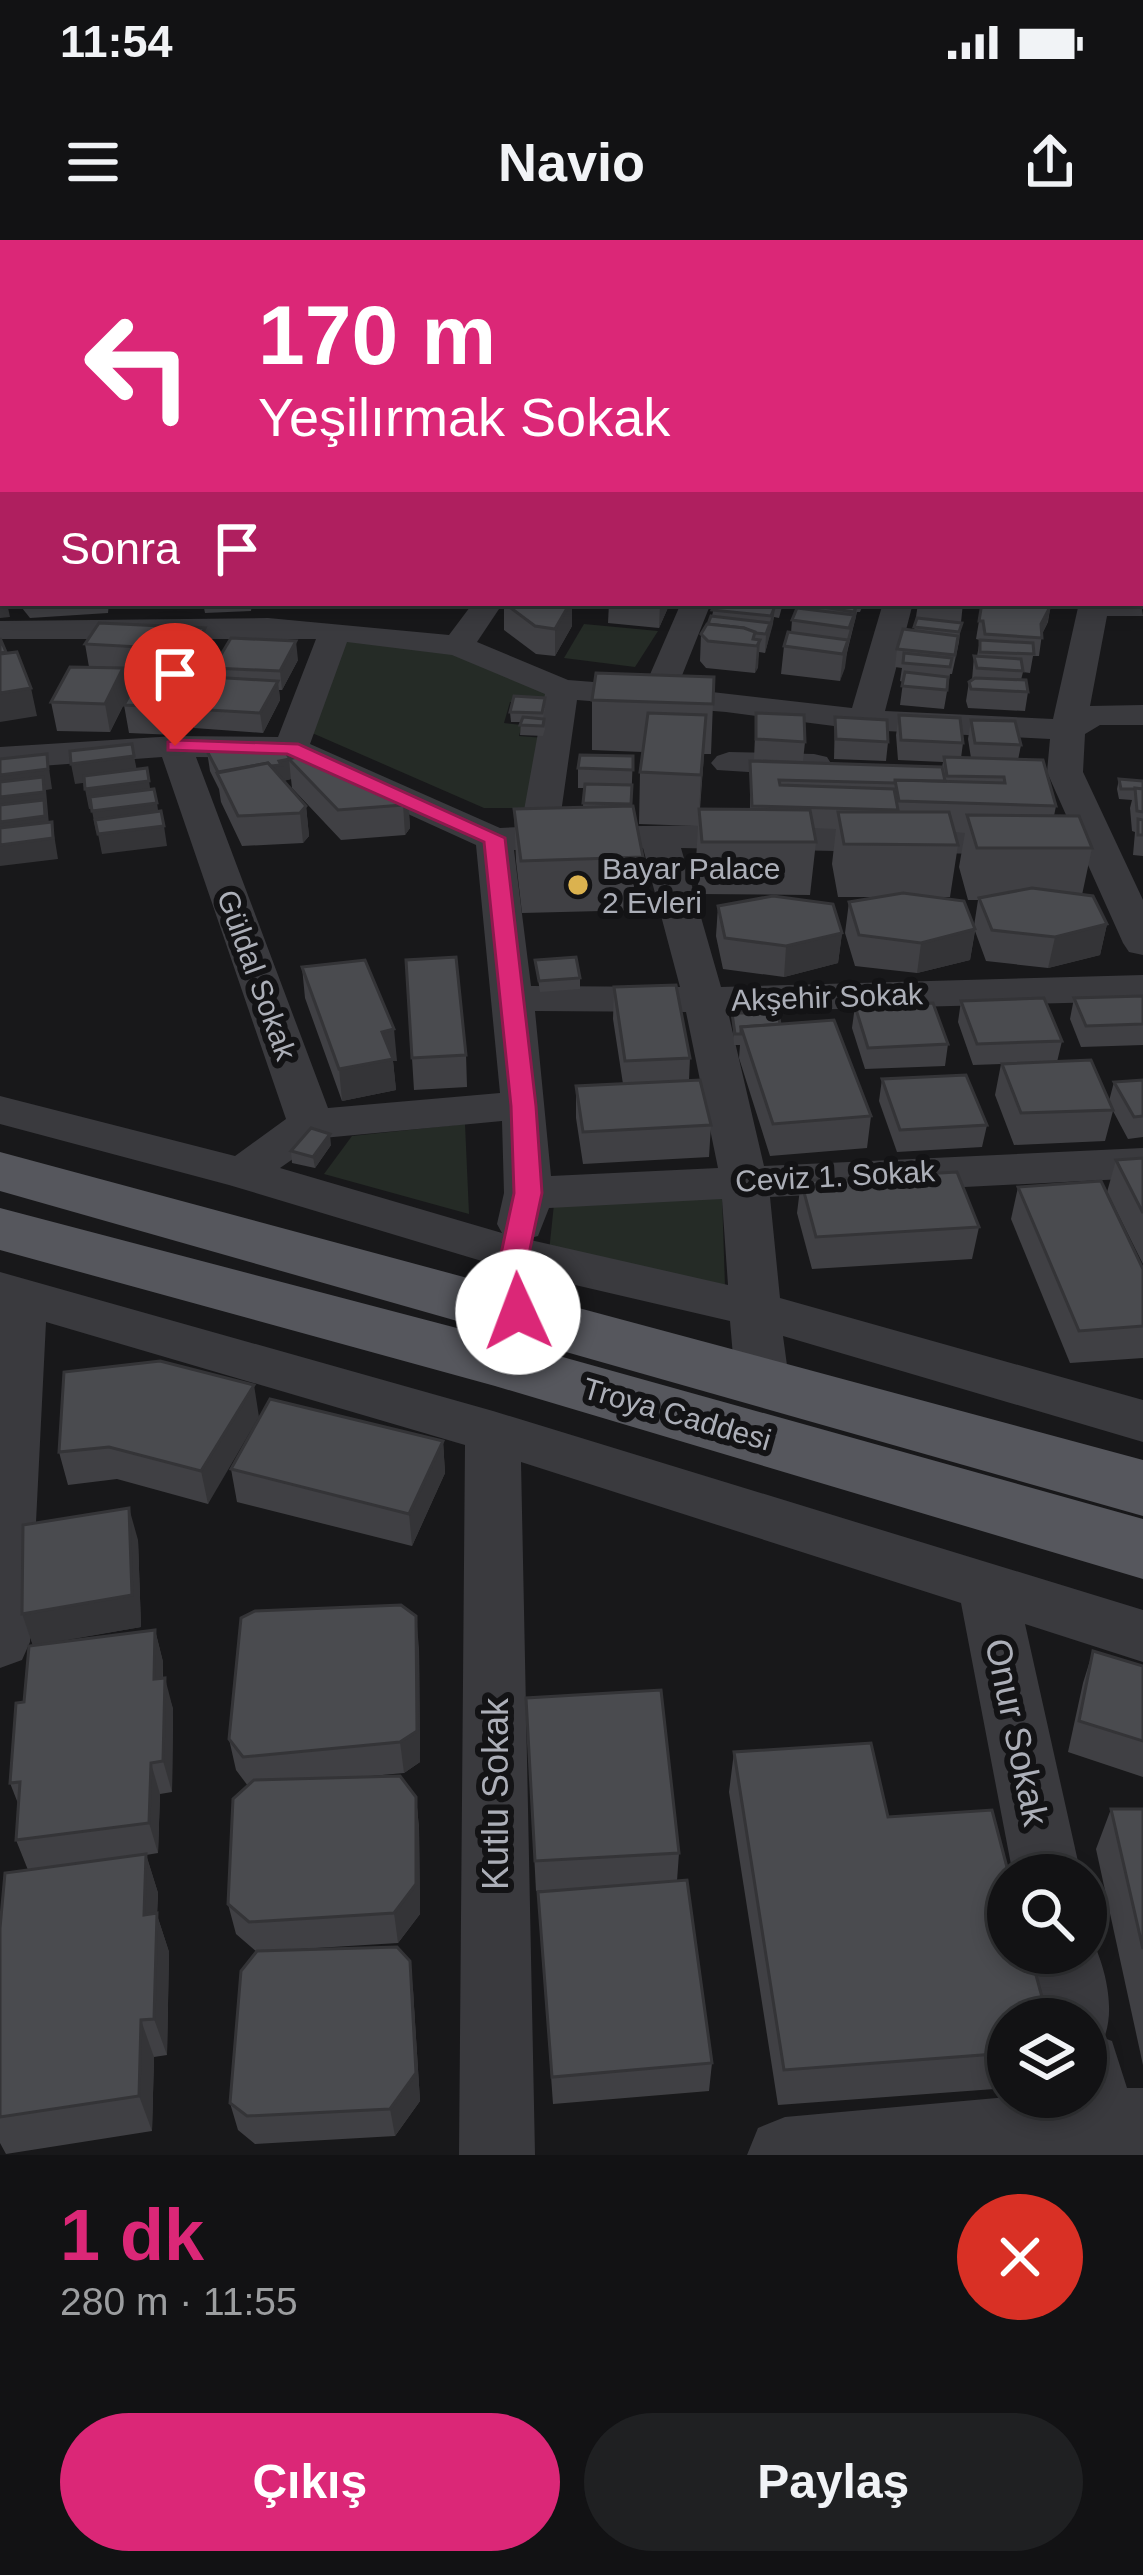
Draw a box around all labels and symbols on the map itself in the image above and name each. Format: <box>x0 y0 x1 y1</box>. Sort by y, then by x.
pin <box>124 623 226 746</box>
place label: Bayar Palace 2 Evleri <box>602 852 780 919</box>
marker: Bayar Palace 2 Evleri <box>565 872 591 898</box>
street label: Güldal Sokak <box>211 886 303 1065</box>
street label: Akşehir Sokak <box>731 977 924 1017</box>
street label: Ceviz 1. Sokak <box>734 1154 937 1198</box>
position arrow <box>455 1249 581 1375</box>
street label: Troya Caddesi <box>579 1371 775 1457</box>
street label: Onur Sokak <box>977 1635 1057 1830</box>
street label: Kutlu Sokak <box>475 1697 516 1890</box>

